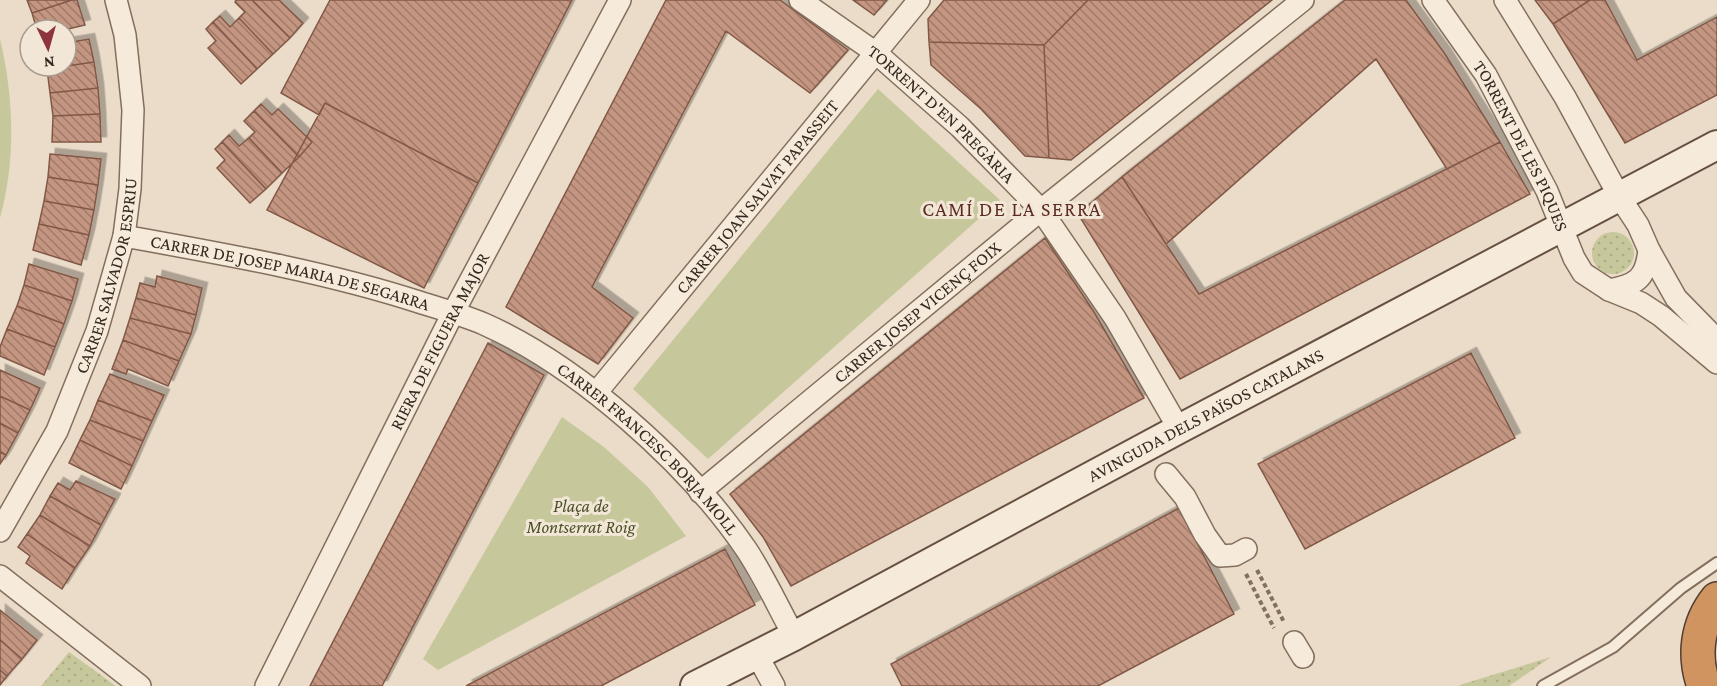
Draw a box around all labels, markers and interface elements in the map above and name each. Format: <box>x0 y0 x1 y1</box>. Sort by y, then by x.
north arrow <box>18 18 78 78</box>
street label: TORRENT D'EN PREGÀRIA <box>864 41 1020 188</box>
text: N <box>43 54 55 71</box>
street label: TORRENT DE LES PIQUES <box>1469 57 1572 234</box>
street label: CARRER JOAN SALVAT PAPASSEIT <box>672 96 843 298</box>
street label: CARRER SALVADOR ESPRIU <box>71 178 140 376</box>
district label: CAMÍ DE LA SERRA <box>922 198 1102 220</box>
street label: CARRER DE JOSEP MARIA DE SEGARRA <box>149 231 433 315</box>
street label: CARRER JOSEP VICENÇ FOIX <box>830 237 1005 387</box>
street label: RIERA DE FIGUERA MAJOR <box>386 248 494 433</box>
street label: AVINGUDA DELS PAÏSOS CATALANS <box>1084 345 1327 486</box>
street label: CARRER FRANCESC BORJA MOLL <box>553 358 743 539</box>
park label: Plaça de Montserrat Roig <box>525 496 637 537</box>

